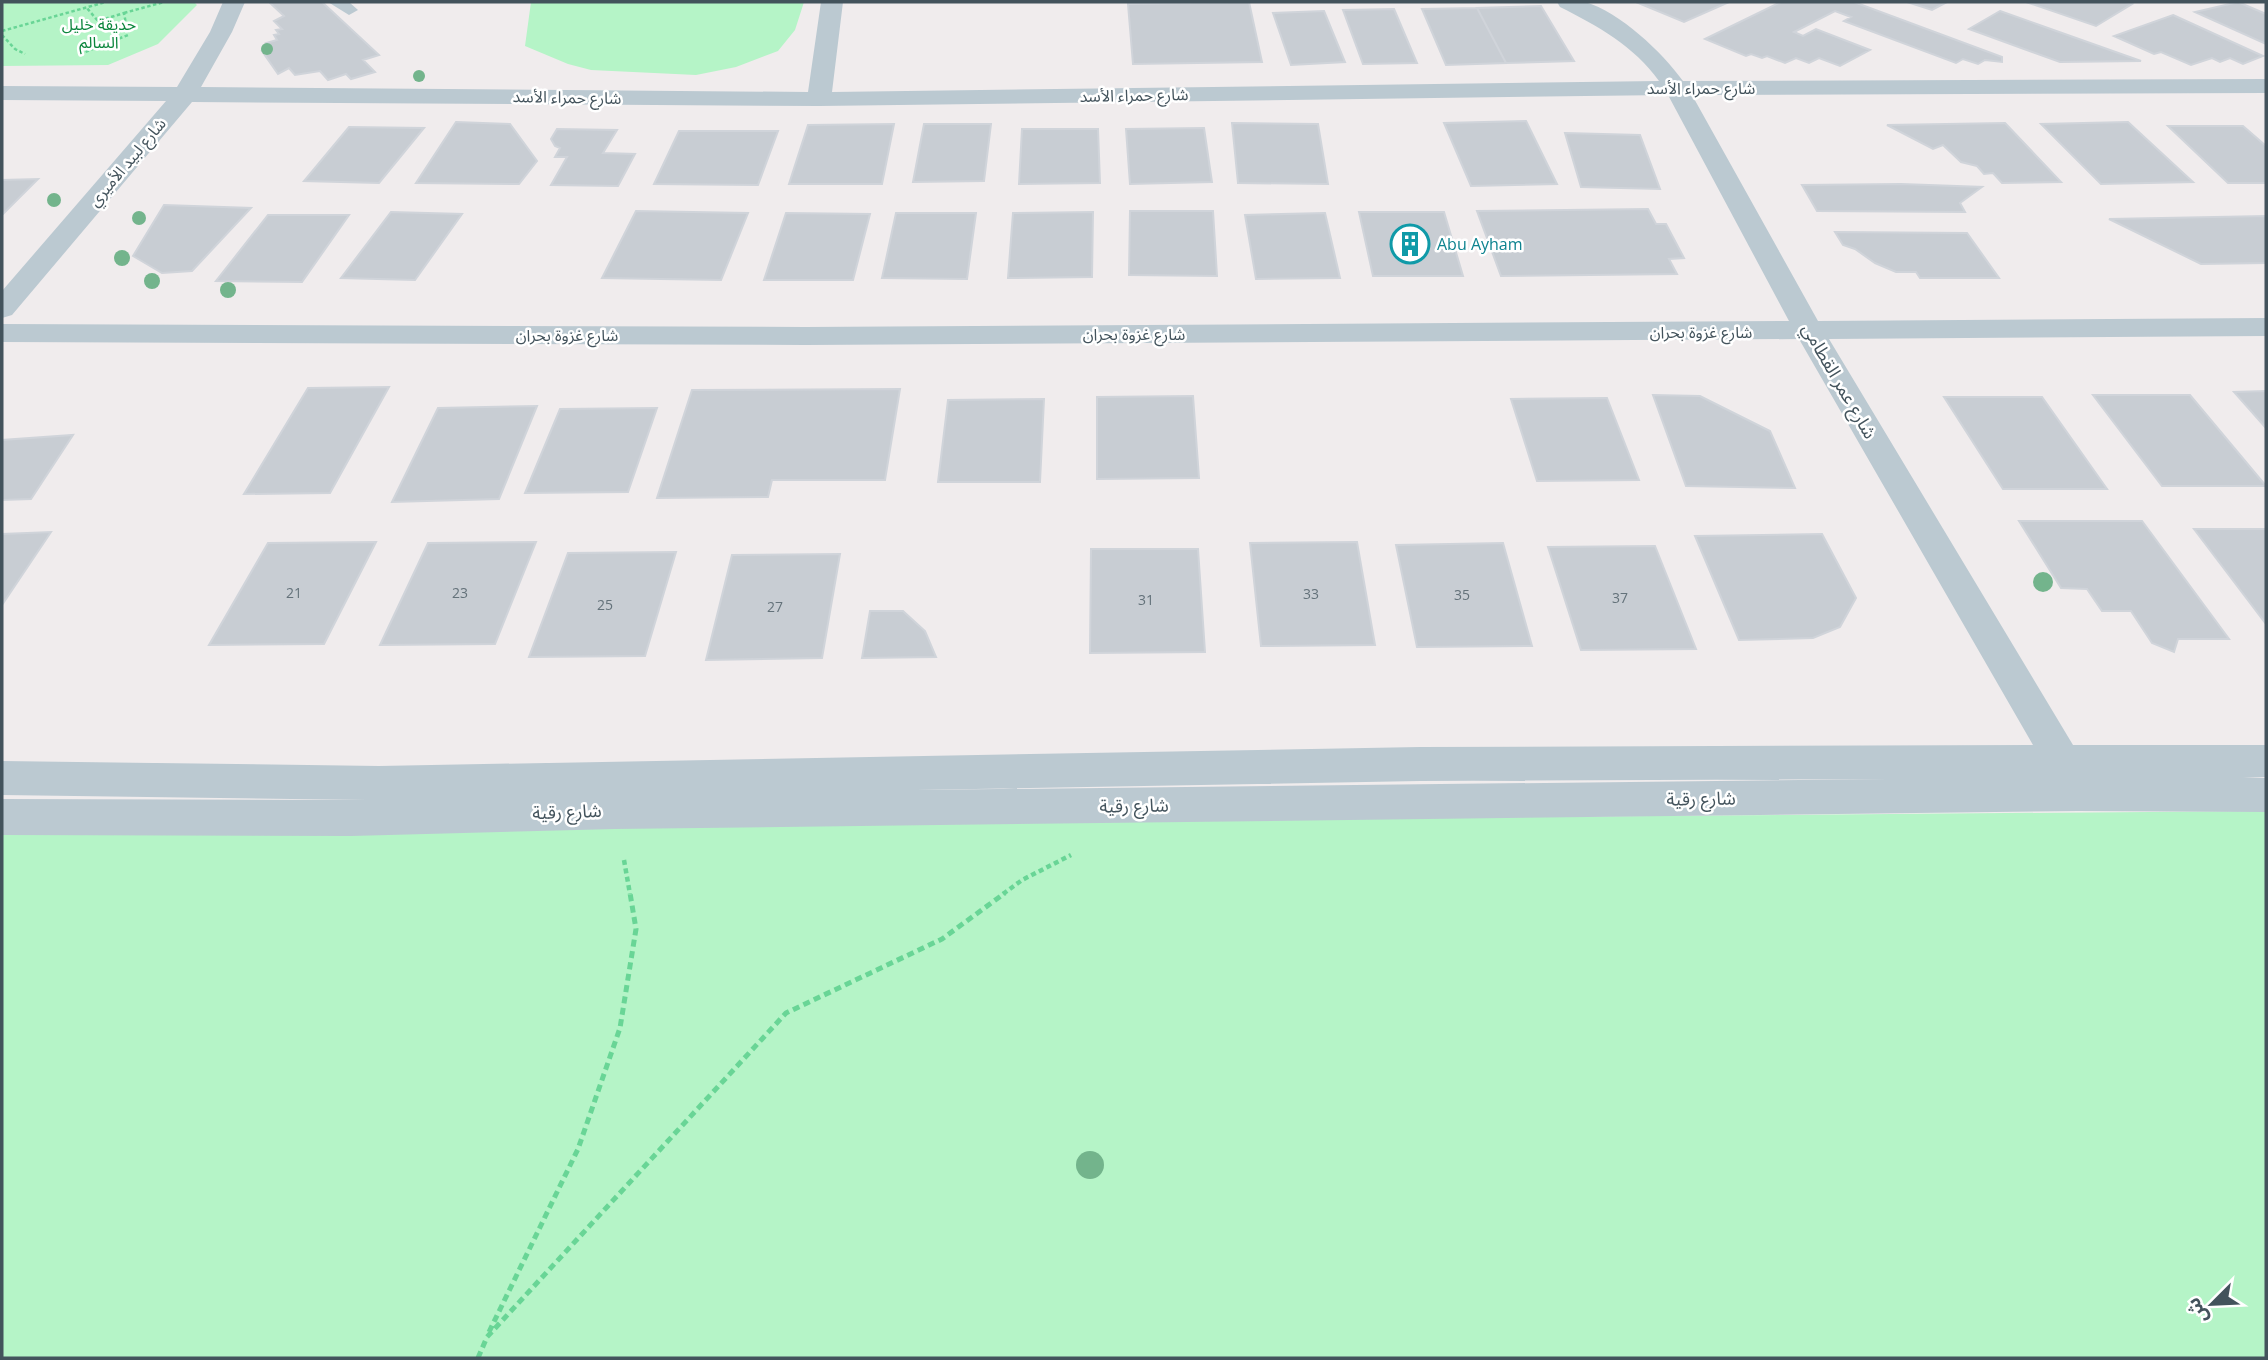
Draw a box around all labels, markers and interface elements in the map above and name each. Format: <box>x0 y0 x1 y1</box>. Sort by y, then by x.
park label: حديقة خليل السالم <box>62 13 136 55</box>
street label: شارع حمراء الأسد <box>1647 77 1755 101</box>
street label: شارع حمراء الأسد <box>1079 83 1189 109</box>
street label: شارع حمراء الأسد <box>512 85 622 111</box>
street label: شارع لبيد الأميري <box>83 113 172 212</box>
building icon: Abu Ayham <box>1389 223 1431 265</box>
place label: Abu Ayham <box>1437 233 1523 255</box>
street label: شارع عمر القطامي <box>1794 318 1883 444</box>
street label: شارع غزوة بحران <box>1650 321 1752 345</box>
street label: شارع غزوة بحران <box>1083 323 1185 347</box>
street label: شارع غزوة بحران <box>516 324 618 348</box>
house number: 21 <box>286 583 302 602</box>
house number: 23 <box>452 583 468 602</box>
house number: 33 <box>1303 584 1319 603</box>
house number: 35 <box>1454 585 1470 604</box>
house number: 37 <box>1612 588 1628 607</box>
house number: 31 <box>1138 590 1154 609</box>
house number: 25 <box>597 595 613 614</box>
house number: 27 <box>767 597 783 616</box>
street label: شارع رقية <box>1666 785 1736 814</box>
street label: شارع رقية <box>1099 792 1169 821</box>
street label: شارع رقية <box>532 798 602 827</box>
north arrow <box>2177 1269 2247 1339</box>
text: ش <box>2179 1294 2214 1328</box>

